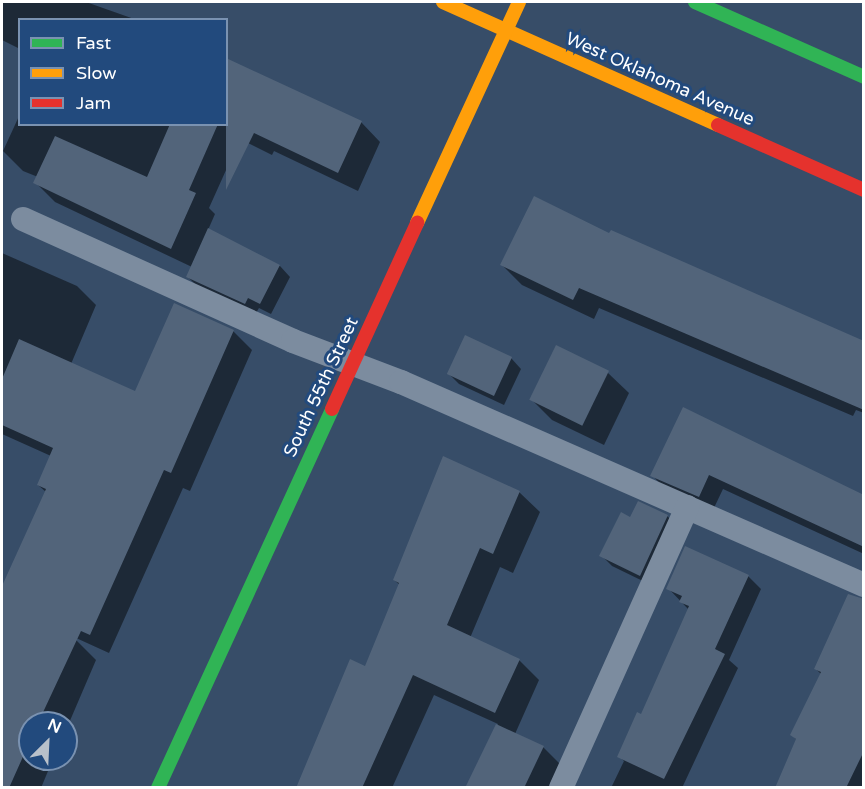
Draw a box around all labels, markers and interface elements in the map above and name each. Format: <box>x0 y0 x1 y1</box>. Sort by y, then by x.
legend <box>18 18 228 126</box>
street label: West Oklahoma Avenue <box>562 28 758 130</box>
text: Fast <box>76 32 111 54</box>
text: Slow <box>76 62 117 84</box>
text: Jam <box>76 92 111 114</box>
street label: South 55th Street <box>279 314 363 460</box>
north arrow <box>18 711 78 771</box>
text: N <box>45 715 64 738</box>

